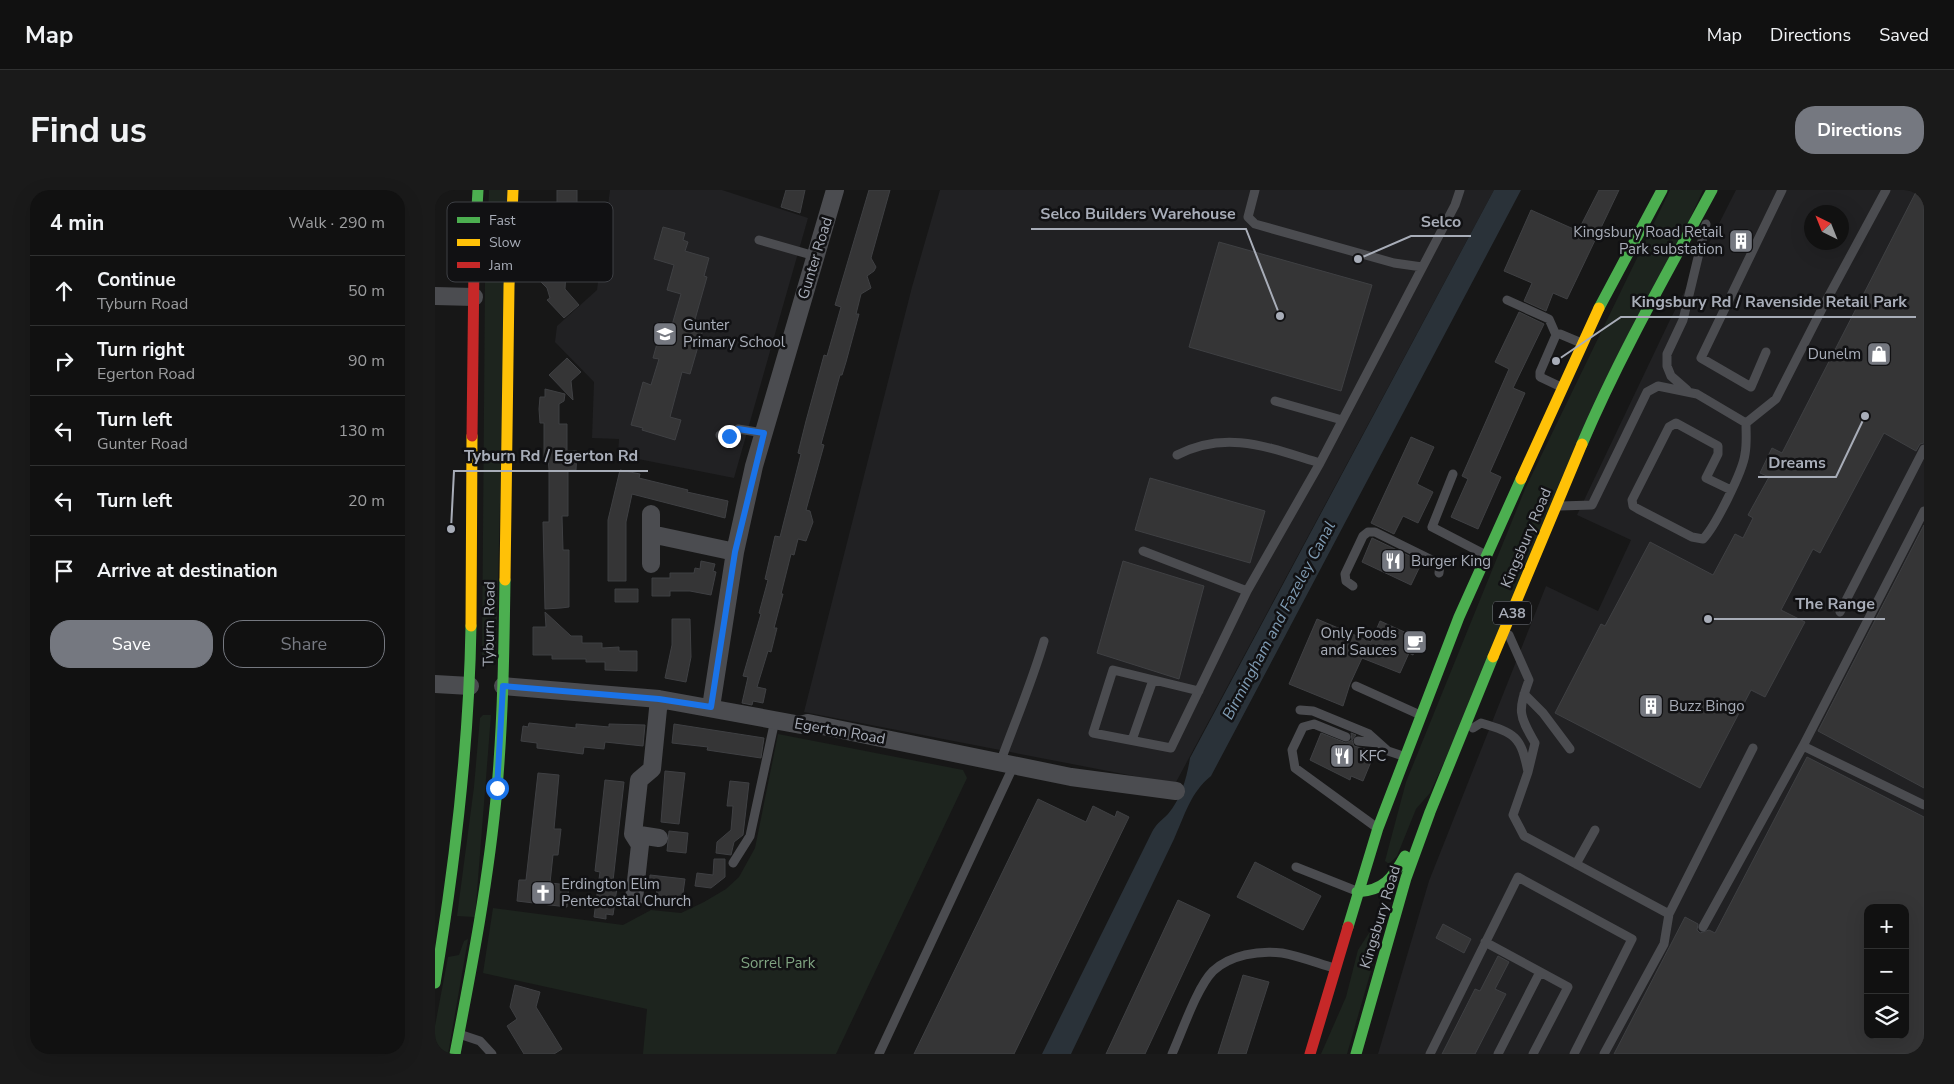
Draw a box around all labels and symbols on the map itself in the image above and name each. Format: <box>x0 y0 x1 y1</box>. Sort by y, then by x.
callout: Selco Builders Warehouse <box>1031 198 1246 229</box>
legend <box>447 202 613 282</box>
text: Selco Builders Warehouse <box>1040 203 1236 225</box>
callout: Selco <box>1411 205 1471 236</box>
north arrow <box>1804 205 1849 250</box>
text: Fast <box>489 211 515 230</box>
text: Selco <box>1421 211 1461 233</box>
street label: Gunter Road <box>793 214 837 302</box>
place label: Kingsbury Road Retail Park substation <box>1573 222 1724 259</box>
building icon: Kingsbury Road Retail Park substation <box>1728 228 1754 254</box>
text: Slow <box>489 233 521 252</box>
text: Jam <box>488 256 513 275</box>
callout: Kingsbury Rd / Ravenside Retail Park <box>1621 286 1916 317</box>
text: Kingsbury Rd / Ravenside Retail Park <box>1631 291 1907 313</box>
place label: Gunter Primary School <box>683 315 786 352</box>
school or university icon: Gunter Primary School <box>652 321 678 347</box>
shop icon: Dunelm <box>1866 341 1892 367</box>
place label: Dunelm <box>1808 344 1861 364</box>
route end <box>718 425 741 448</box>
callout: Tyburn Rd / Egerton Rd <box>454 440 648 471</box>
text: Tyburn Rd / Egerton Rd <box>464 445 638 467</box>
callout: Dreams <box>1758 446 1836 477</box>
text: Dreams <box>1768 452 1826 474</box>
street label: Kingsbury Road <box>1496 485 1556 591</box>
water label: Birmingham and Fazeley Canal <box>1217 517 1341 724</box>
restaurant icon: Burger King <box>1380 548 1406 574</box>
place label: Burger King <box>1411 551 1491 571</box>
street label: Tyburn Road <box>478 581 500 667</box>
callout: The Range <box>1785 588 1885 619</box>
text: The Range <box>1795 593 1875 615</box>
road number: A38 <box>1493 602 1531 624</box>
place label: Only Foods and Sauces <box>1320 623 1397 660</box>
cafe icon: Only Foods and Sauces <box>1402 629 1428 655</box>
building icon: Buzz Bingo <box>1638 693 1664 719</box>
place label: Buzz Bingo <box>1669 696 1745 716</box>
street label: Egerton Road <box>793 713 887 749</box>
restaurant icon: KFC <box>1329 743 1355 769</box>
place label: KFC <box>1359 746 1386 766</box>
route start <box>486 777 509 800</box>
street label: Kingsbury Road <box>1355 863 1405 971</box>
place label: Erdington Elim Pentecostal Church <box>561 874 691 911</box>
church icon: Erdington Elim Pentecostal Church <box>530 880 556 906</box>
park label: Sorrel Park <box>741 953 816 973</box>

